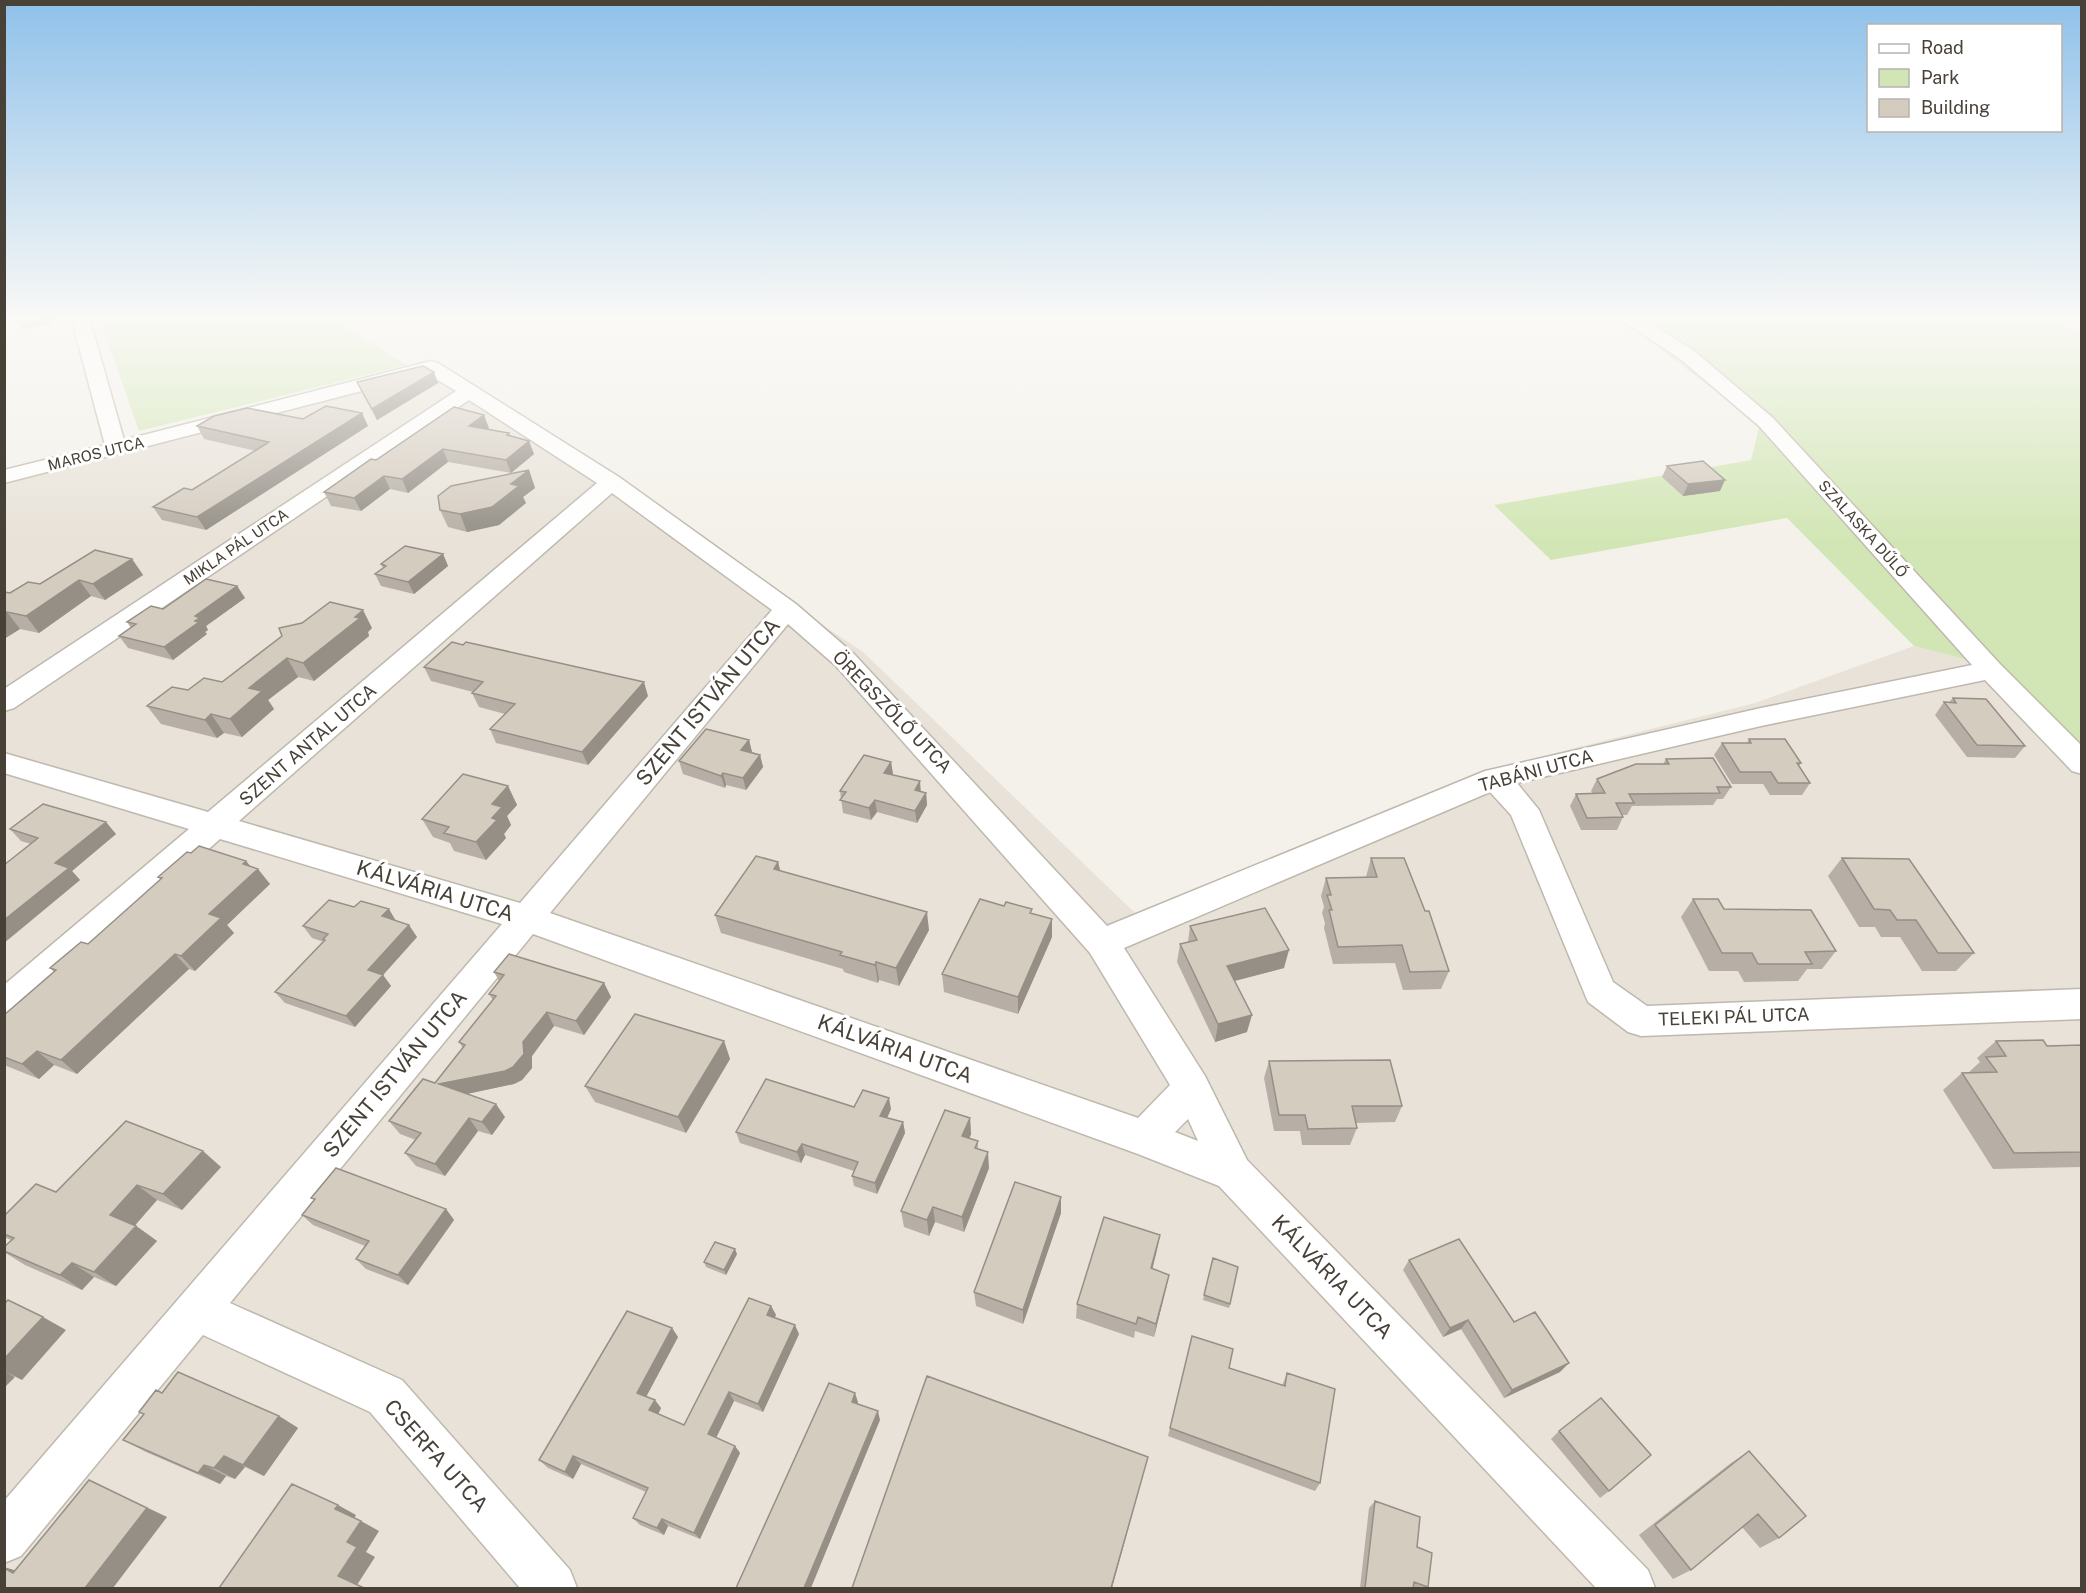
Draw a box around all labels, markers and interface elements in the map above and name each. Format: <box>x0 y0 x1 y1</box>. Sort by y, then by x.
legend <box>1867 24 2062 132</box>
text: Road <box>1921 37 1964 58</box>
text: Park <box>1921 67 1959 88</box>
text: Building <box>1921 97 1990 118</box>
street label: MAROS UTCA <box>46 433 146 474</box>
street label: SZALASKA DŰLŐ <box>1815 476 1912 581</box>
street label: MIKLA PÁL UTCA <box>180 505 292 588</box>
street label: SZENT ISTVÁN UTCA <box>630 613 785 790</box>
street label: ÖREGSZŐLŐ UTCA <box>829 645 957 777</box>
street label: SZENT ANTAL UTCA <box>235 679 381 810</box>
street label: TABÁNI UTCA <box>1476 744 1596 796</box>
street label: KÁLVÁRIA UTCA <box>353 855 517 926</box>
street label: SZENT ISTVÁN UTCA <box>317 985 472 1162</box>
street label: TELEKI PÁL UTCA <box>1658 1002 1810 1030</box>
street label: KÁLVÁRIA UTCA <box>814 1009 976 1088</box>
street label: KÁLVÁRIA UTCA <box>1267 1209 1398 1344</box>
street label: CSERFA UTCA <box>379 1394 494 1517</box>

